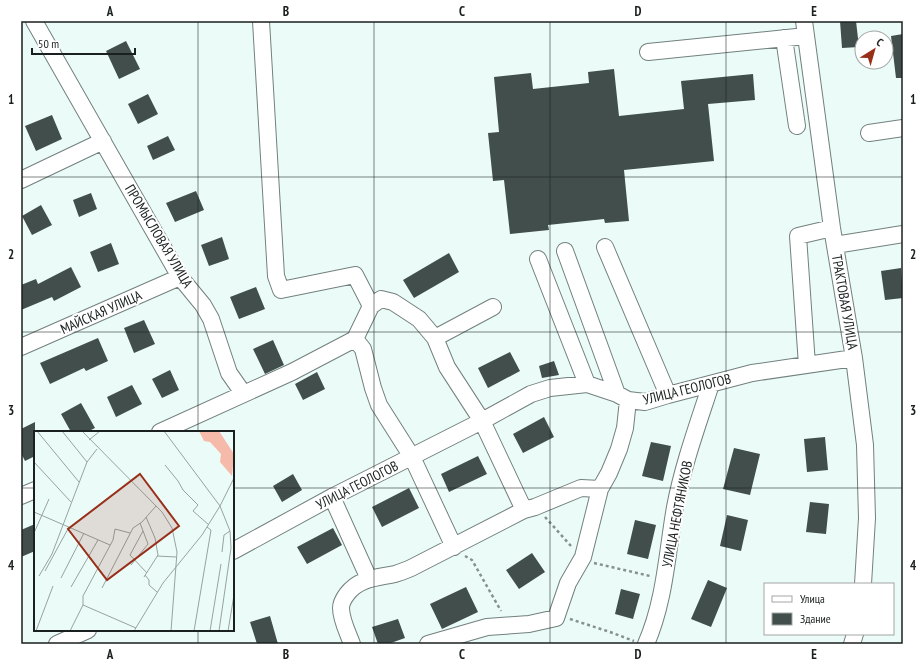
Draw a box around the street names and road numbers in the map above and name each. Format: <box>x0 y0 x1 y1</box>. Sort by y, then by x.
street label: ПРОМЫСЛОВАЯ УЛИЦА <box>121 181 197 291</box>
street label: ТРАКТОВАЯ УЛИЦА <box>828 253 862 351</box>
street label: МАЙСКАЯ УЛИЦА <box>57 286 145 338</box>
street label: УЛИЦА ГЕОЛОГОВ <box>641 369 733 409</box>
street label: УЛИЦА ГЕОЛОГОВ <box>313 457 401 513</box>
street label: УЛИЦА НЕФТЯНИКОВ <box>658 459 696 569</box>

